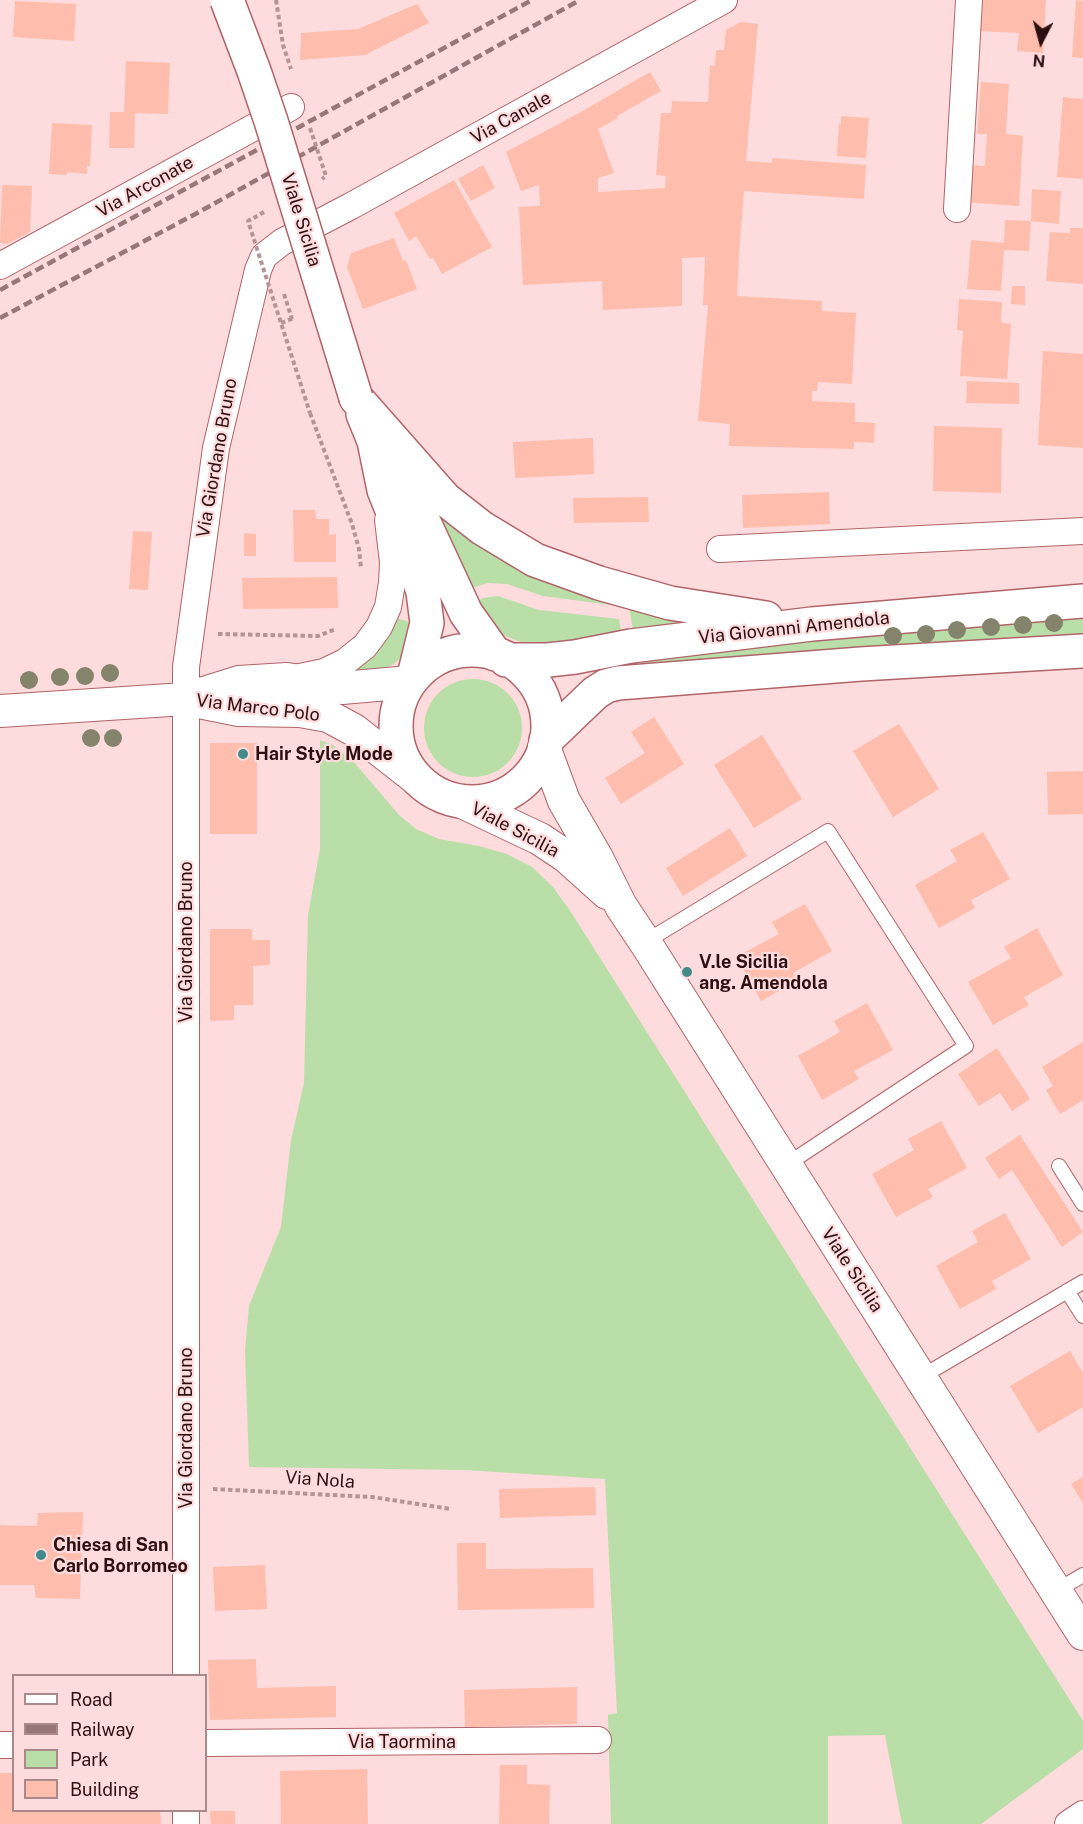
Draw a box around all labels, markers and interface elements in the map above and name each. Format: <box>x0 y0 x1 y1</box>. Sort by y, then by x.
north arrow <box>1011 12 1071 72</box>
text: N <box>1032 50 1046 71</box>
street label: Via Canale <box>467 87 555 149</box>
street label: Via Arconate <box>93 152 197 222</box>
street label: Viale Sicilia <box>277 171 325 269</box>
street label: Via Giordano Bruno <box>192 377 242 539</box>
street label: Via Giovanni Amendola <box>697 607 891 649</box>
street label: Via Marco Polo <box>195 690 321 726</box>
place label: Hair Style Mode <box>255 743 393 765</box>
marker: Hair Style Mode <box>236 747 250 761</box>
street label: Viale Sicilia <box>467 798 563 862</box>
street label: Via Giordano Bruno <box>175 861 197 1023</box>
place label: V.le Sicilia ang. Amendola <box>699 951 828 994</box>
marker: V.le Sicilia ang. Amendola <box>680 965 694 979</box>
street label: Viale Sicilia <box>817 1224 887 1316</box>
street label: Via Giordano Bruno <box>175 1347 197 1509</box>
street label: Via Nola <box>284 1467 356 1493</box>
place label: Chiesa di San Carlo Borromeo <box>53 1534 188 1576</box>
marker: Chiesa di San Carlo Borromeo <box>34 1548 48 1562</box>
legend <box>12 1674 207 1812</box>
text: Road <box>70 1689 113 1710</box>
text: Railway <box>70 1719 135 1740</box>
street label: Via Taormina <box>348 1731 456 1753</box>
text: Park <box>70 1749 108 1770</box>
text: Building <box>70 1779 139 1800</box>

